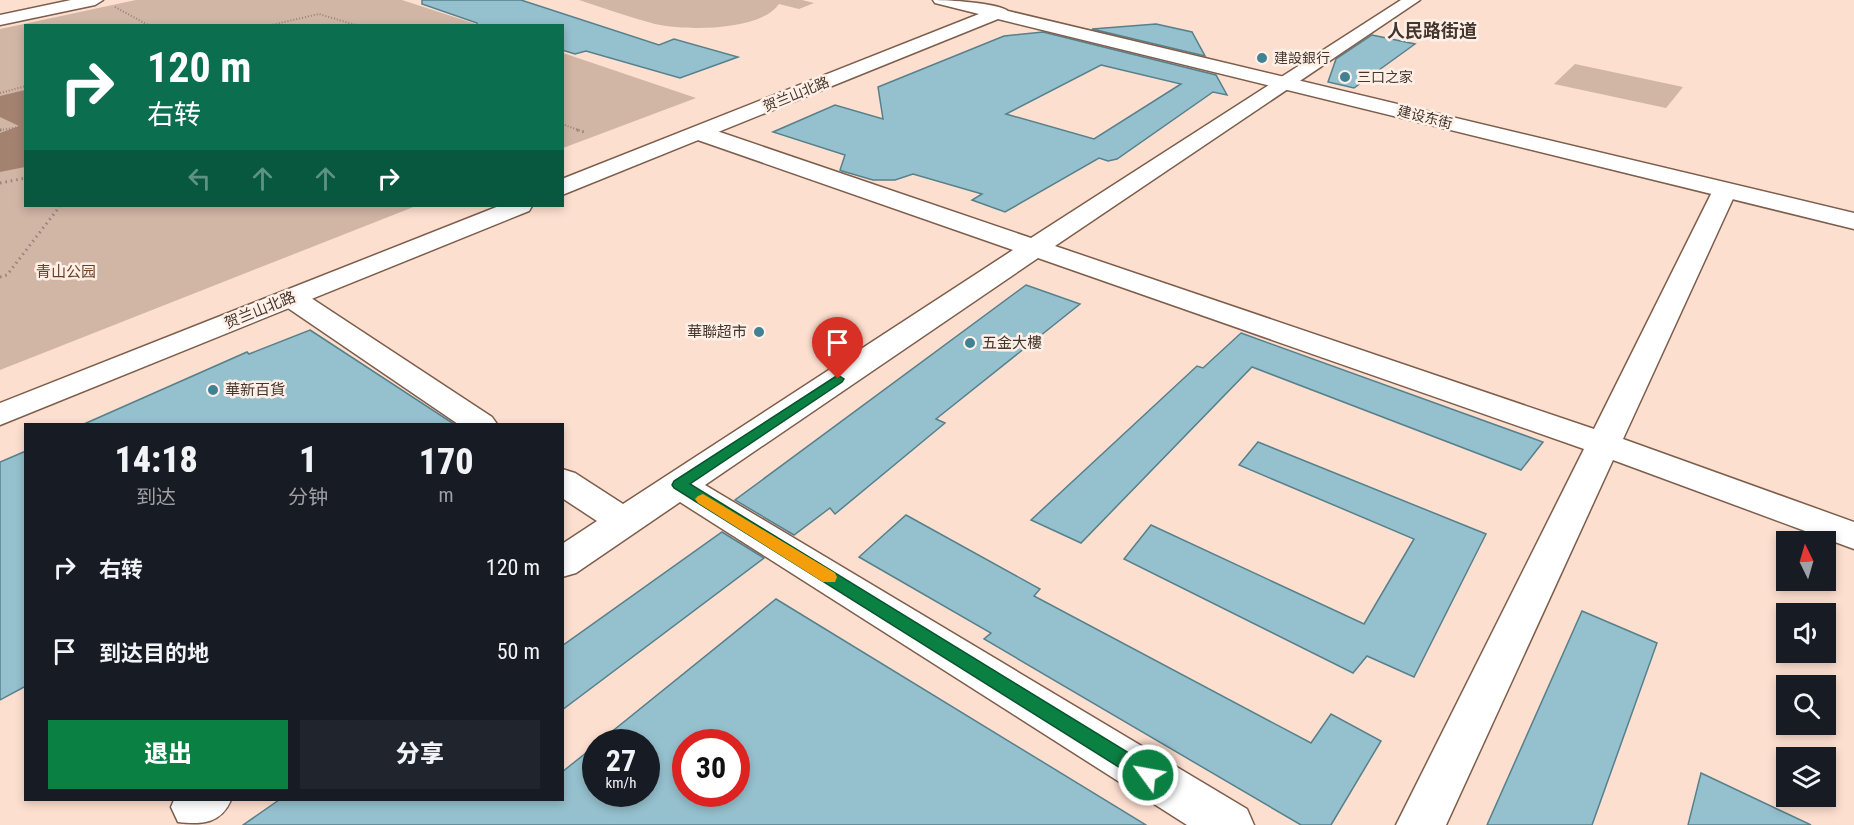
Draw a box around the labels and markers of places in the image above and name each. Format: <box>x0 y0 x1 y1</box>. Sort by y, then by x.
place label: 建設銀行 <box>1274 50 1330 66</box>
marker: 建設銀行 <box>1255 51 1269 65</box>
place label: 三口之家 <box>1357 69 1413 85</box>
marker: 三口之家 <box>1338 70 1352 84</box>
pin <box>812 317 863 379</box>
place label: 華聯超市 <box>687 323 747 341</box>
marker: 華聯超市 <box>752 325 766 339</box>
place label: 五金大樓 <box>982 334 1042 352</box>
marker: 五金大樓 <box>963 336 977 350</box>
place label: 華新百貨 <box>225 381 285 399</box>
marker: 華新百貨 <box>206 383 220 397</box>

